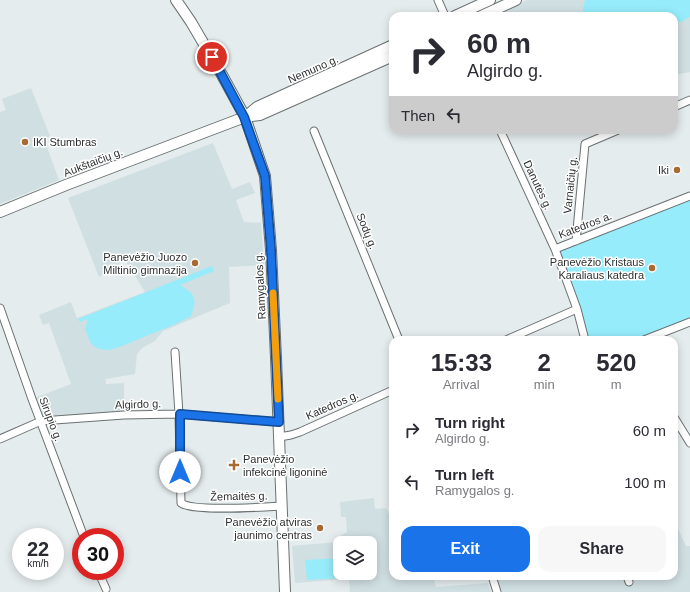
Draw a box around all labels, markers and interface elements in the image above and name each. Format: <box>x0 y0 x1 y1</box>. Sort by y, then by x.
icon: right <box>401 28 453 80</box>
text: 60 m <box>467 28 531 59</box>
pin <box>195 40 229 74</box>
icon: arrive <box>201 46 223 68</box>
street label: Nemuno g. <box>286 53 340 85</box>
text: Algirdo g. <box>467 61 543 81</box>
icon: left <box>443 104 465 126</box>
text: Then <box>401 107 435 124</box>
place label: IKI Stumbras <box>33 136 97 148</box>
marker: IKI Stumbras <box>20 137 30 147</box>
street label: Aukštaičių g. <box>62 145 124 179</box>
street label: Varnaičių g. <box>561 156 579 214</box>
street label: Danutės g. <box>521 158 555 212</box>
place label: Iki <box>658 164 669 176</box>
marker: Iki <box>672 165 682 175</box>
street label: Katedros a. <box>557 209 613 241</box>
street label: Sodų g. <box>354 211 380 251</box>
place label: Panevėžio Juozo Miltinio gimnazija <box>103 251 188 276</box>
street label: Ramygalos g. <box>252 252 268 320</box>
place label: Panevėžio Kristaus Karaliaus katedra <box>550 256 645 281</box>
marker: Panevėžio Juozo Miltinio gimnazija <box>190 258 200 268</box>
marker: Panevėžio Kristaus Karaliaus katedra <box>647 263 657 273</box>
text: 15:33 <box>431 349 492 376</box>
text: 2 <box>537 349 551 376</box>
text: 520 <box>596 349 636 376</box>
text: Arrival <box>443 377 480 392</box>
text: min <box>534 377 555 392</box>
text: m <box>611 377 622 392</box>
street label: Katedros g. <box>304 388 360 422</box>
street label: Sirupio g. <box>37 395 65 443</box>
street label: Algirdo g. <box>115 397 161 411</box>
text: Turn right <box>435 414 505 431</box>
icon: right <box>401 419 423 441</box>
text: 60 m <box>633 422 666 439</box>
text: Algirdo g. <box>435 431 490 446</box>
position arrow <box>159 451 201 493</box>
place label: Panevėžio infekcinė ligoninė <box>243 453 327 478</box>
marker: Panevėžio infekcinė ligoninė <box>228 459 240 471</box>
text: Turn left <box>435 466 494 483</box>
icon: left <box>401 471 423 493</box>
text: 100 m <box>624 474 666 491</box>
text: Ramygalos g. <box>435 483 514 498</box>
street label: Žemaitės g. <box>210 489 268 503</box>
place label: Panevėžio atviras jaunimo centras <box>225 516 312 541</box>
marker: Panevėžio atviras jaunimo centras <box>315 523 325 533</box>
button: Exit <box>401 526 530 572</box>
button: Share <box>538 526 666 572</box>
speed limit sign: 30 <box>72 528 124 580</box>
map controls <box>333 536 377 580</box>
button: layers <box>333 536 377 580</box>
text: 22 <box>27 538 49 560</box>
text: km/h <box>27 558 49 569</box>

